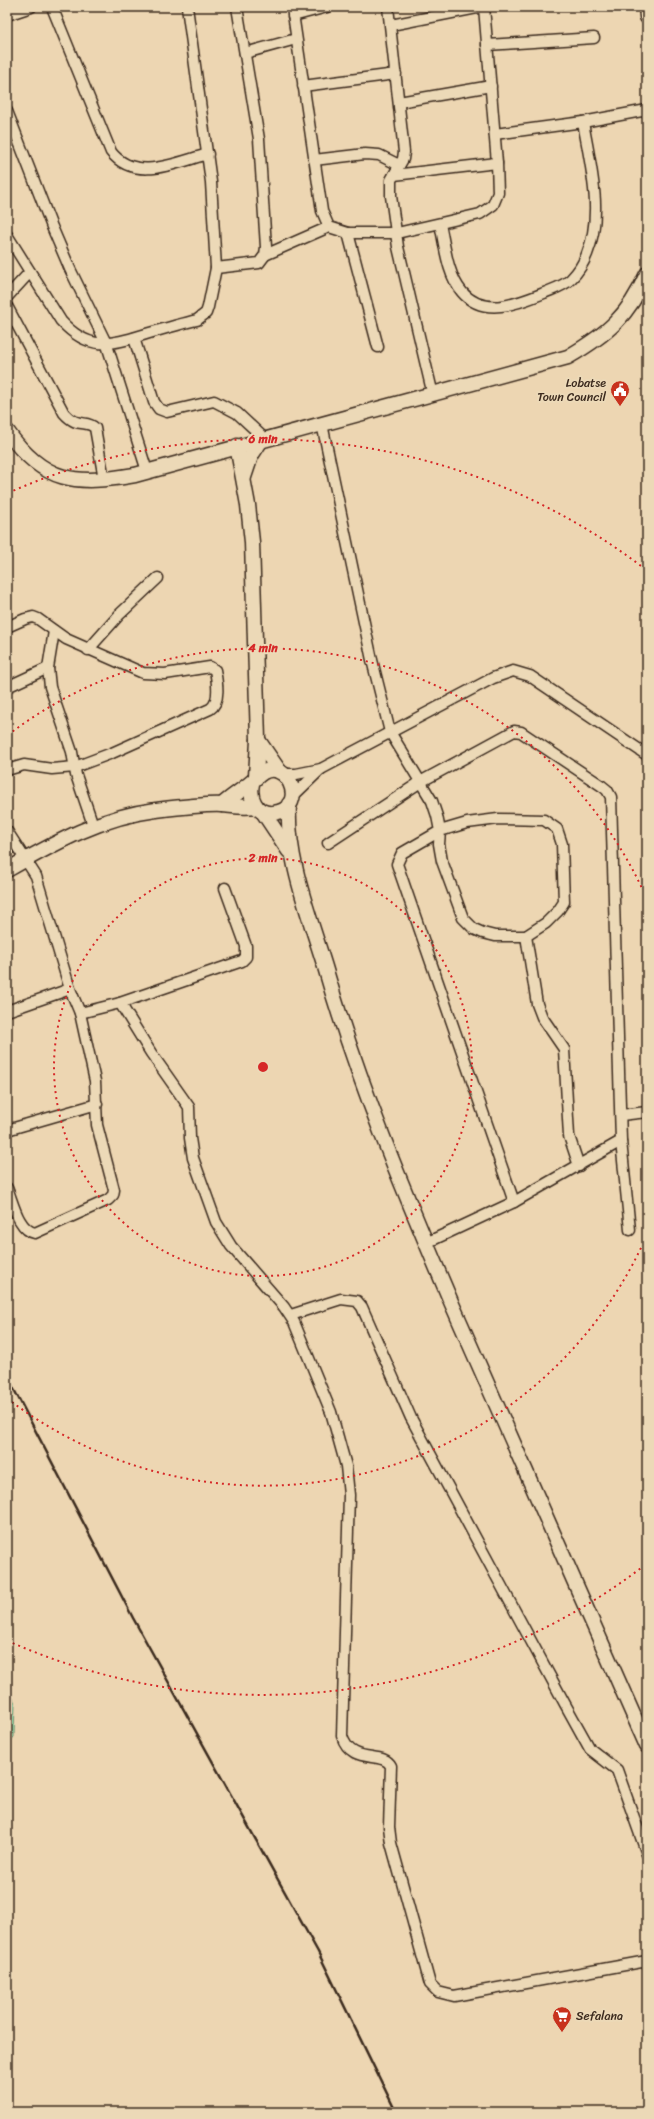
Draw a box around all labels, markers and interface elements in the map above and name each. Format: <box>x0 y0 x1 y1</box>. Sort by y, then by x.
place label: Lobatse Town Council <box>537 372 607 408</box>
public building icon: Lobatse Town Council <box>609 379 631 407</box>
text: 6 min <box>248 428 278 450</box>
text: 4 min <box>247 637 278 659</box>
text: 2 min <box>247 847 278 869</box>
centre of rings <box>256 1060 270 1074</box>
supermarket icon: Sefalana <box>551 2005 573 2033</box>
place label: Sefalana <box>576 2005 623 2027</box>

